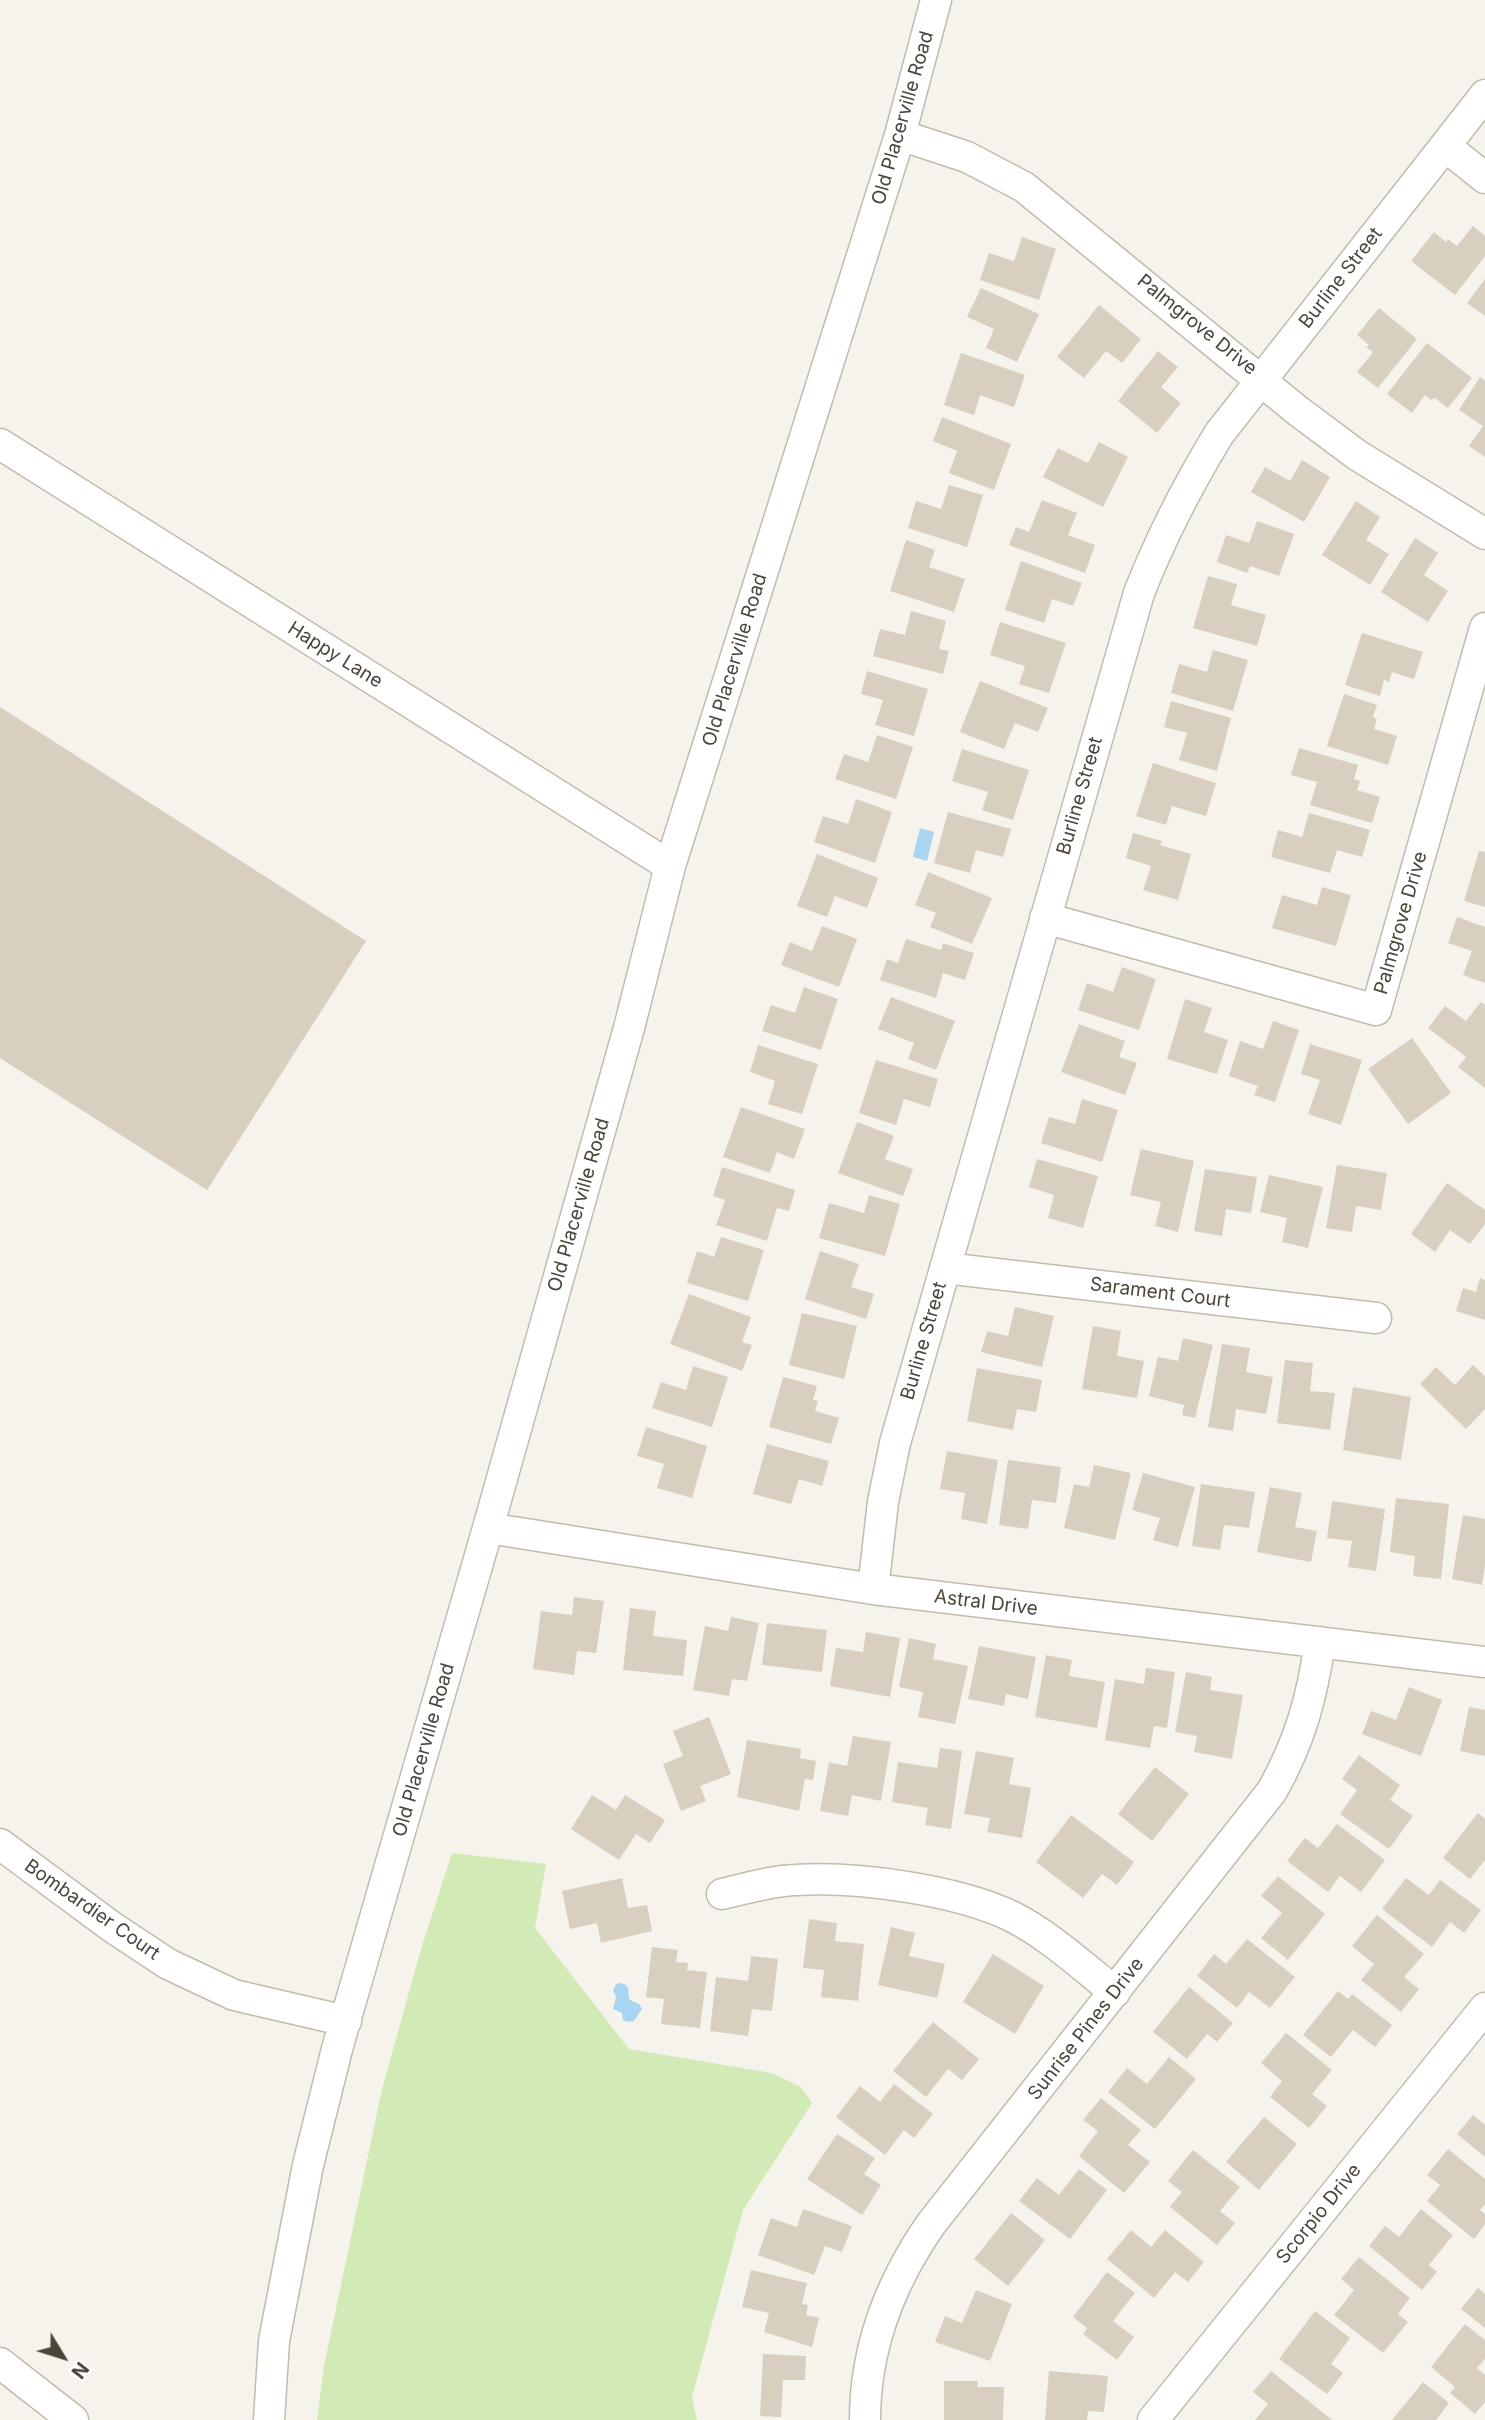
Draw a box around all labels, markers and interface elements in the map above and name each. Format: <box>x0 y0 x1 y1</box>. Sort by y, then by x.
street label: Old Placerville Road <box>867 29 939 207</box>
street label: Burline Street <box>1295 223 1387 333</box>
street label: Palmgrove Drive <box>1133 270 1261 380</box>
street label: Old Placerville Road <box>698 571 772 749</box>
street label: Happy Lane <box>283 617 387 693</box>
street label: Burline Street <box>1052 734 1108 858</box>
street label: Palmgrove Drive <box>1370 849 1432 997</box>
street label: Old Placerville Road <box>543 1116 615 1294</box>
street label: Sarament Court <box>1088 1273 1232 1313</box>
street label: Burline Street <box>896 1279 952 1403</box>
street label: Astral Drive <box>933 1585 1039 1621</box>
street label: Old Placerville Road <box>388 1661 460 1839</box>
street label: Bombardier Court <box>20 1855 164 1965</box>
street label: Sunrise Pines Drive <box>1023 1953 1149 2105</box>
street label: Scorpio Drive <box>1272 2159 1366 2269</box>
north arrow <box>28 2322 98 2392</box>
text: N <box>66 2357 93 2383</box>

